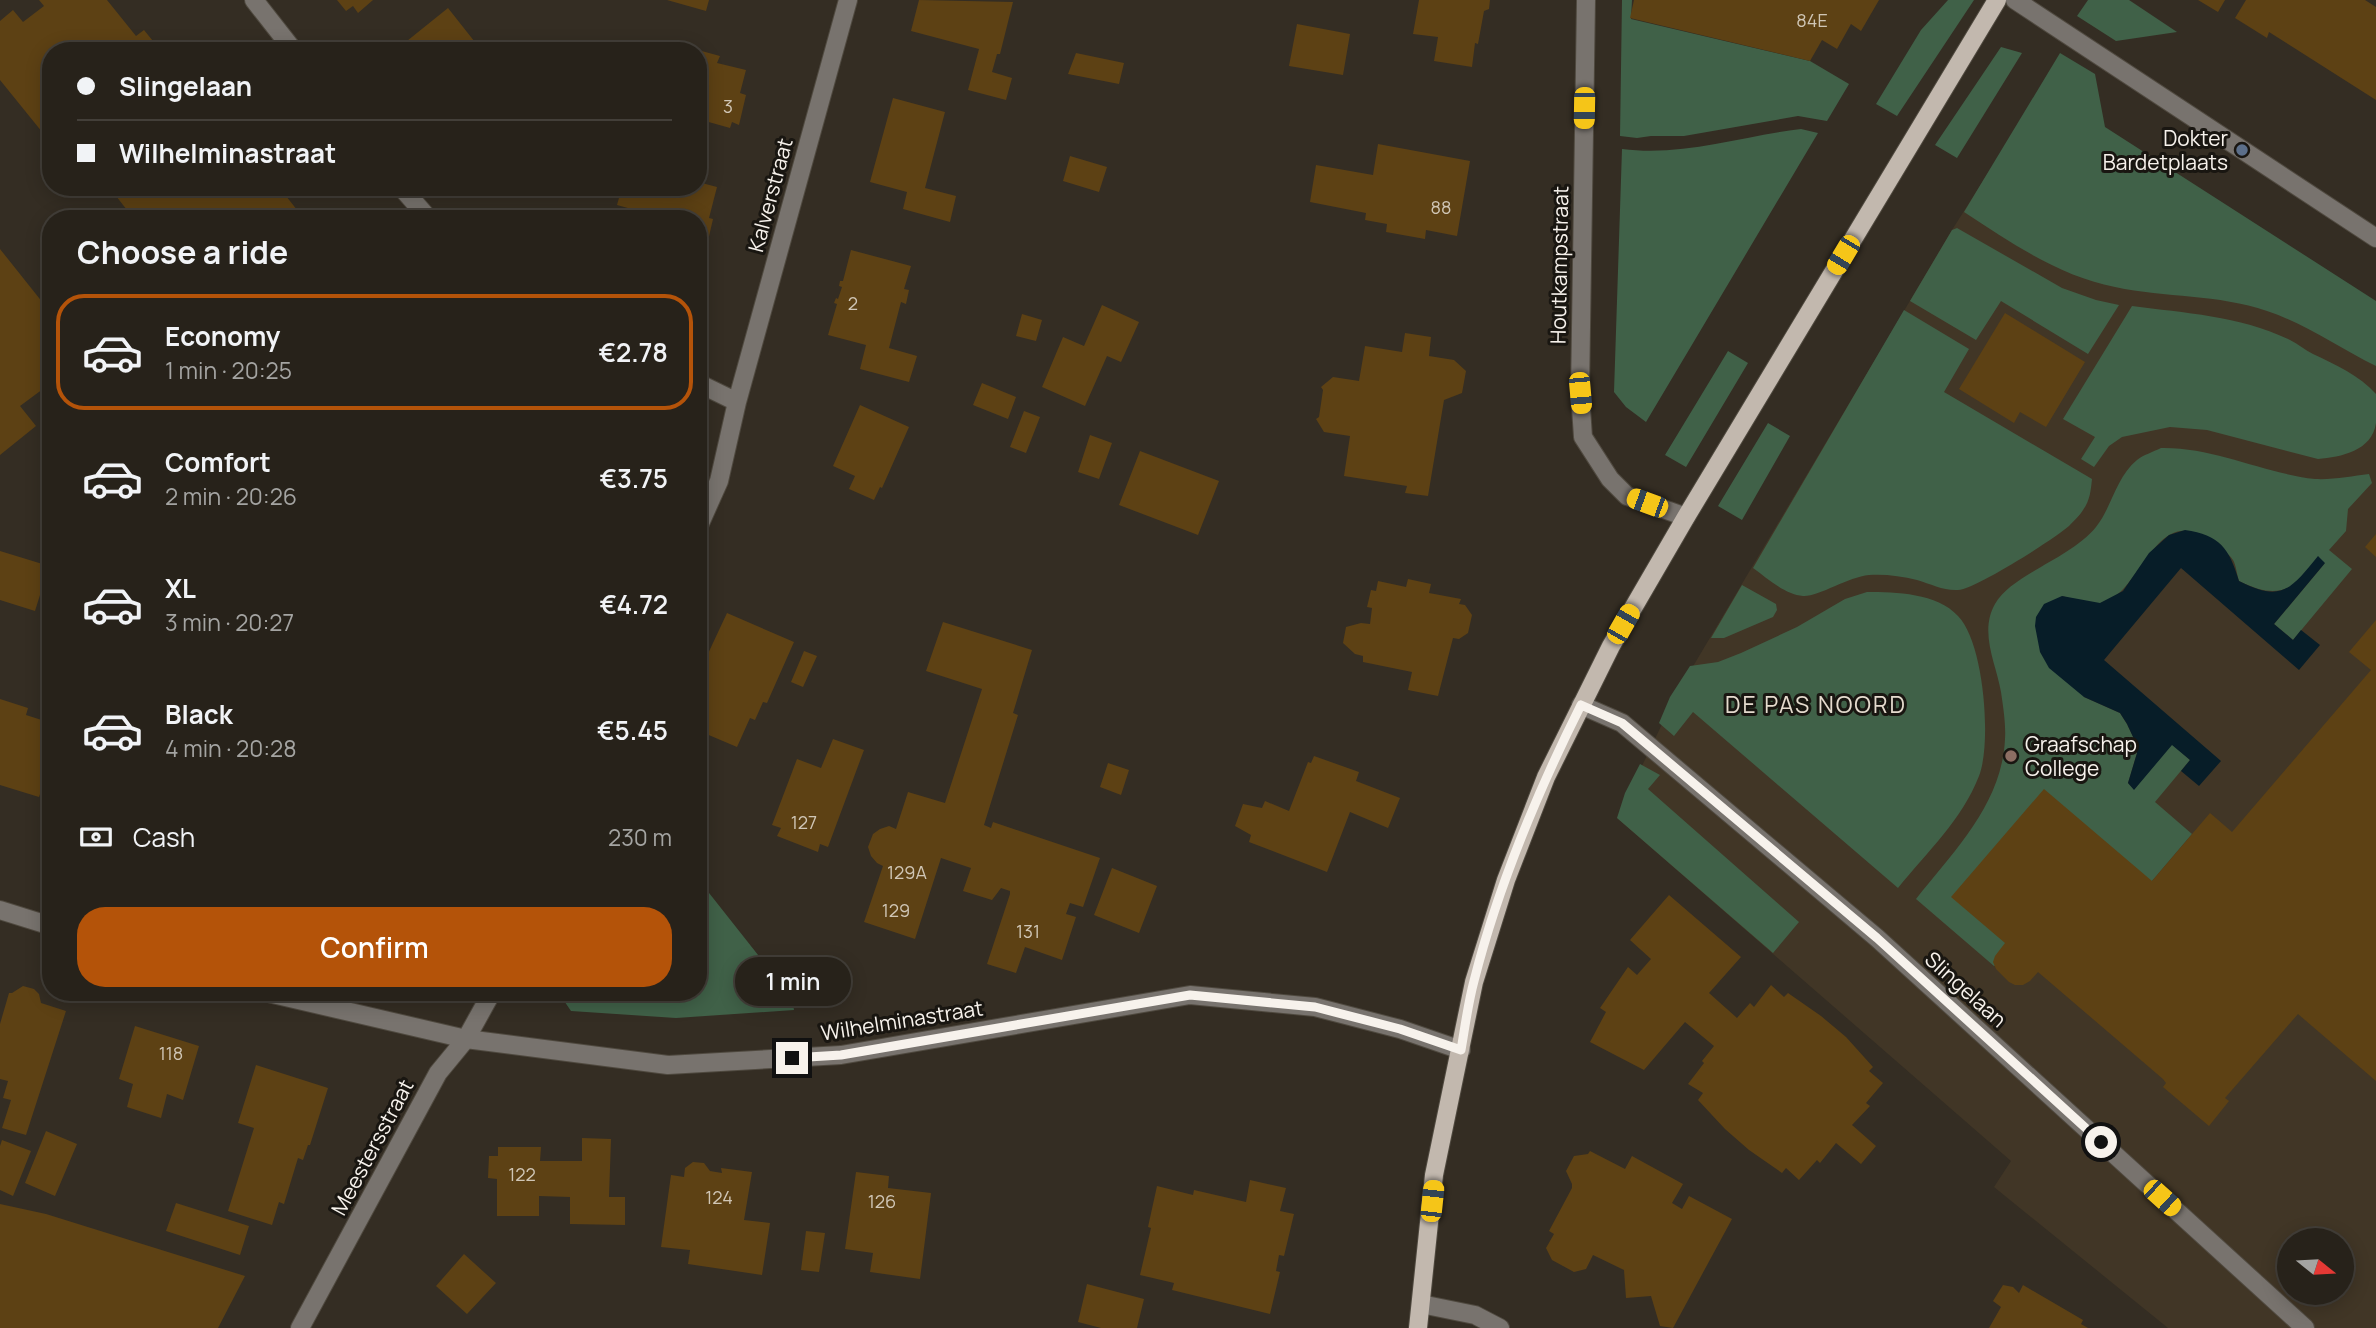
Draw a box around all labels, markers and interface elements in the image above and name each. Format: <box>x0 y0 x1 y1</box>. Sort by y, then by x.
house number: 84E <box>1796 8 1828 32</box>
text: Slingelaan <box>119 68 252 104</box>
car <box>1574 87 1595 129</box>
house number: 3 <box>723 94 733 118</box>
place label: Dokter Bardetplaats <box>2103 124 2228 176</box>
text: Wilhelminastraat <box>119 135 336 171</box>
street label: Kalverstraat <box>741 135 799 255</box>
marker: Dokter Bardetplaats <box>2234 142 2250 158</box>
street label: Houtkampstraat <box>1544 186 1574 344</box>
house number: 88 <box>1431 195 1451 219</box>
text: Choose a ride <box>77 230 288 274</box>
car <box>1824 232 1863 278</box>
house number: 2 <box>848 291 858 315</box>
text: Economy <box>165 318 280 354</box>
icon: car <box>81 321 144 384</box>
text: €2.78 <box>599 334 668 370</box>
text: 1 min · 20:25 <box>165 354 292 386</box>
car <box>1568 371 1593 415</box>
text: Comfort <box>165 444 271 480</box>
icon: car <box>81 447 144 510</box>
text: €3.75 <box>599 460 668 496</box>
text: 2 min · 20:26 <box>165 480 297 512</box>
car <box>1624 486 1671 520</box>
text: XL <box>165 570 196 606</box>
icon: car <box>81 573 144 636</box>
text: €4.72 <box>600 586 668 622</box>
car <box>1604 601 1643 647</box>
text: 3 min · 20:27 <box>165 606 294 638</box>
district label: DE PAS NOORD <box>1725 688 1907 720</box>
text: Black <box>165 696 233 732</box>
icon: car <box>81 699 144 762</box>
text: €5.45 <box>597 712 668 748</box>
place label: Graafschap College <box>2025 730 2137 782</box>
text: 4 min · 20:28 <box>165 732 297 764</box>
marker: Graafschap College <box>2003 748 2019 764</box>
house number: 127 <box>791 810 817 834</box>
icon: cash <box>77 818 115 856</box>
text: Cash <box>133 819 195 855</box>
text: 230 m <box>608 821 672 853</box>
house number: 129A <box>887 860 928 884</box>
house number: 129 <box>882 898 910 922</box>
button: Confirm <box>77 907 672 987</box>
house number: 131 <box>1016 919 1040 943</box>
street label: Slingelaan <box>1919 945 2013 1033</box>
callout: 1 min <box>734 956 850 1006</box>
text: 1 min <box>766 965 820 997</box>
street label: Wilhelminastraat <box>819 993 985 1047</box>
house number: 118 <box>159 1041 183 1065</box>
route end <box>776 1042 808 1074</box>
street label: Meestersstraat <box>324 1074 420 1220</box>
route start <box>2085 1126 2117 1158</box>
house number: 122 <box>508 1162 536 1186</box>
car <box>2140 1176 2185 1220</box>
car <box>1420 1179 1445 1223</box>
house number: 124 <box>705 1185 733 1209</box>
house number: 126 <box>868 1189 896 1213</box>
north arrow <box>2277 1228 2354 1306</box>
map controls <box>2277 1228 2354 1305</box>

